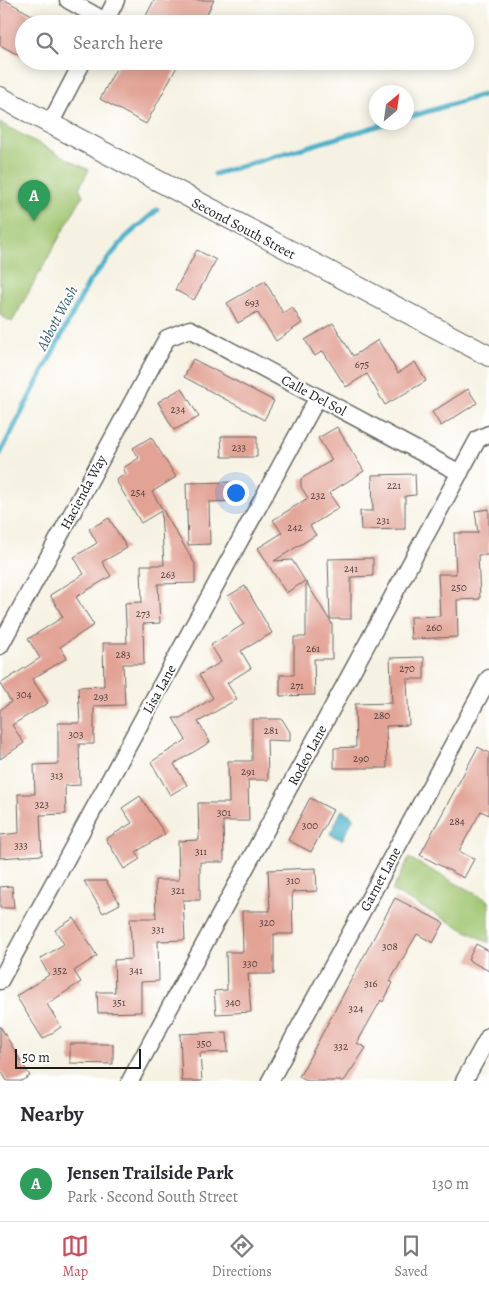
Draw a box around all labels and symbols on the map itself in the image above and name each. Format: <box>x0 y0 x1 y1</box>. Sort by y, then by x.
north arrow <box>369 85 414 130</box>
pin: A <box>18 180 50 221</box>
street label: Second South Street <box>189 193 299 264</box>
water label: Abbott Wash <box>31 282 82 355</box>
house number: 693 <box>245 295 259 310</box>
house number: 675 <box>355 357 369 372</box>
street label: Calle Del Sol <box>278 370 350 421</box>
house number: 234 <box>171 402 185 417</box>
house number: 233 <box>232 440 246 455</box>
street label: Hacienda Way <box>56 451 111 533</box>
house number: 221 <box>387 478 401 493</box>
your location <box>223 480 249 506</box>
house number: 254 <box>131 485 145 500</box>
house number: 232 <box>310 488 326 503</box>
house number: 231 <box>376 513 390 528</box>
house number: 242 <box>287 520 303 535</box>
house number: 241 <box>344 561 358 576</box>
house number: 263 <box>161 567 175 582</box>
house number: 250 <box>451 580 467 595</box>
house number: 273 <box>136 606 150 621</box>
house number: 260 <box>426 620 442 635</box>
house number: 261 <box>306 641 320 656</box>
house number: 283 <box>115 647 131 662</box>
street label: Lisa Lane <box>138 661 181 717</box>
house number: 270 <box>399 661 415 676</box>
house number: 271 <box>290 678 304 693</box>
house number: 304 <box>16 687 32 702</box>
house number: 293 <box>94 689 108 704</box>
house number: 280 <box>374 708 390 723</box>
street label: Rodeo Lane <box>284 722 331 789</box>
house number: 281 <box>264 723 278 738</box>
house number: 303 <box>68 727 84 742</box>
house number: 290 <box>353 751 369 766</box>
house number: 291 <box>241 764 255 779</box>
house number: 313 <box>51 768 63 783</box>
house number: 323 <box>35 797 49 812</box>
house number: 301 <box>217 805 231 820</box>
house number: 284 <box>449 814 465 829</box>
house number: 300 <box>302 818 318 833</box>
house number: 333 <box>14 838 28 853</box>
house number: 311 <box>195 844 207 859</box>
street label: Garnet Lane <box>356 844 405 915</box>
house number: 310 <box>286 873 300 888</box>
house number: 321 <box>171 883 185 898</box>
house number: 320 <box>259 915 275 930</box>
house number: 331 <box>152 922 165 937</box>
house number: 308 <box>382 939 398 954</box>
house number: 330 <box>242 956 258 971</box>
house number: 352 <box>53 963 67 978</box>
house number: 341 <box>129 963 143 978</box>
house number: 316 <box>364 976 378 991</box>
house number: 351 <box>112 995 126 1010</box>
house number: 340 <box>225 995 241 1010</box>
house number: 324 <box>349 1001 363 1016</box>
house number: 350 <box>196 1036 212 1051</box>
house number: 332 <box>334 1039 348 1054</box>
scale bar <box>15 1046 141 1069</box>

